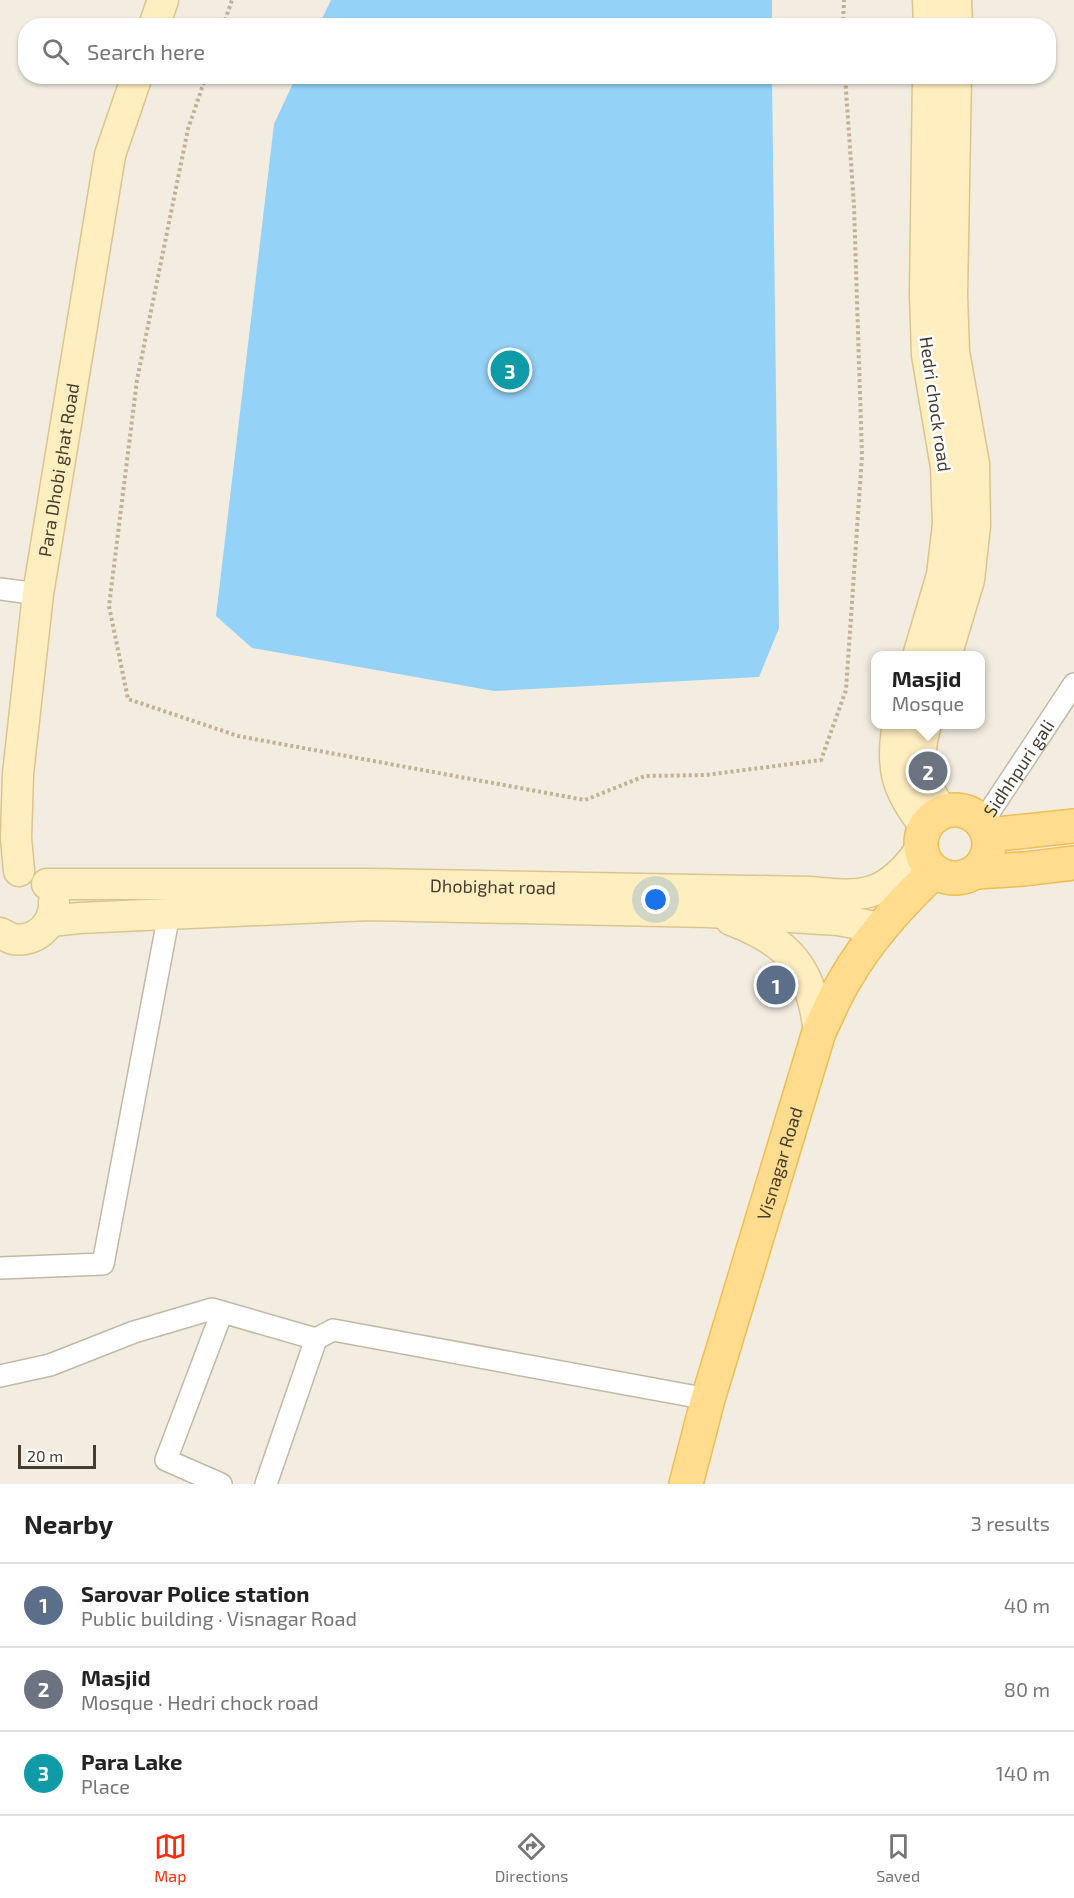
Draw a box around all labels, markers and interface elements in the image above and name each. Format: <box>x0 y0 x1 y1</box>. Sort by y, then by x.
search box <box>18 18 1056 84</box>
icon: search <box>39 35 72 68</box>
text: Search here <box>87 38 205 64</box>
street label: Hedri chock road <box>916 335 956 473</box>
pin: 3 <box>490 348 530 392</box>
street label: Para Dhobi ghat Road <box>33 381 83 558</box>
popup <box>871 651 985 729</box>
text: Masjid <box>892 665 961 691</box>
text: Mosque <box>892 691 964 715</box>
street label: Sidhhpuri gali <box>978 715 1058 821</box>
pin: 2 <box>908 748 948 794</box>
street label: Dhobighat road <box>430 874 556 898</box>
your location <box>641 885 670 914</box>
pin: 1 <box>756 962 796 1008</box>
street label: Visnagar Road <box>752 1104 807 1223</box>
scale bar <box>18 1442 96 1470</box>
text: 20 m <box>27 1446 63 1465</box>
text: Nearby <box>24 1508 113 1539</box>
text: 3 results <box>971 1511 1050 1535</box>
text: Sarovar Police station <box>81 1580 310 1606</box>
text: 1 <box>39 1593 48 1617</box>
text: 40 m <box>1004 1593 1050 1617</box>
text: Public building · Visnagar Road <box>81 1606 357 1630</box>
text: Masjid <box>81 1664 151 1690</box>
text: 2 <box>38 1677 49 1701</box>
text: 80 m <box>1004 1677 1050 1701</box>
text: Mosque · Hedri chock road <box>81 1690 319 1714</box>
text: Para Lake <box>81 1748 182 1774</box>
text: 3 <box>38 1761 49 1785</box>
text: 140 m <box>996 1761 1050 1785</box>
text: Place <box>81 1774 130 1798</box>
tab: Map <box>154 1830 187 1885</box>
tab: Directions <box>495 1830 568 1885</box>
tab: Saved <box>876 1830 920 1885</box>

